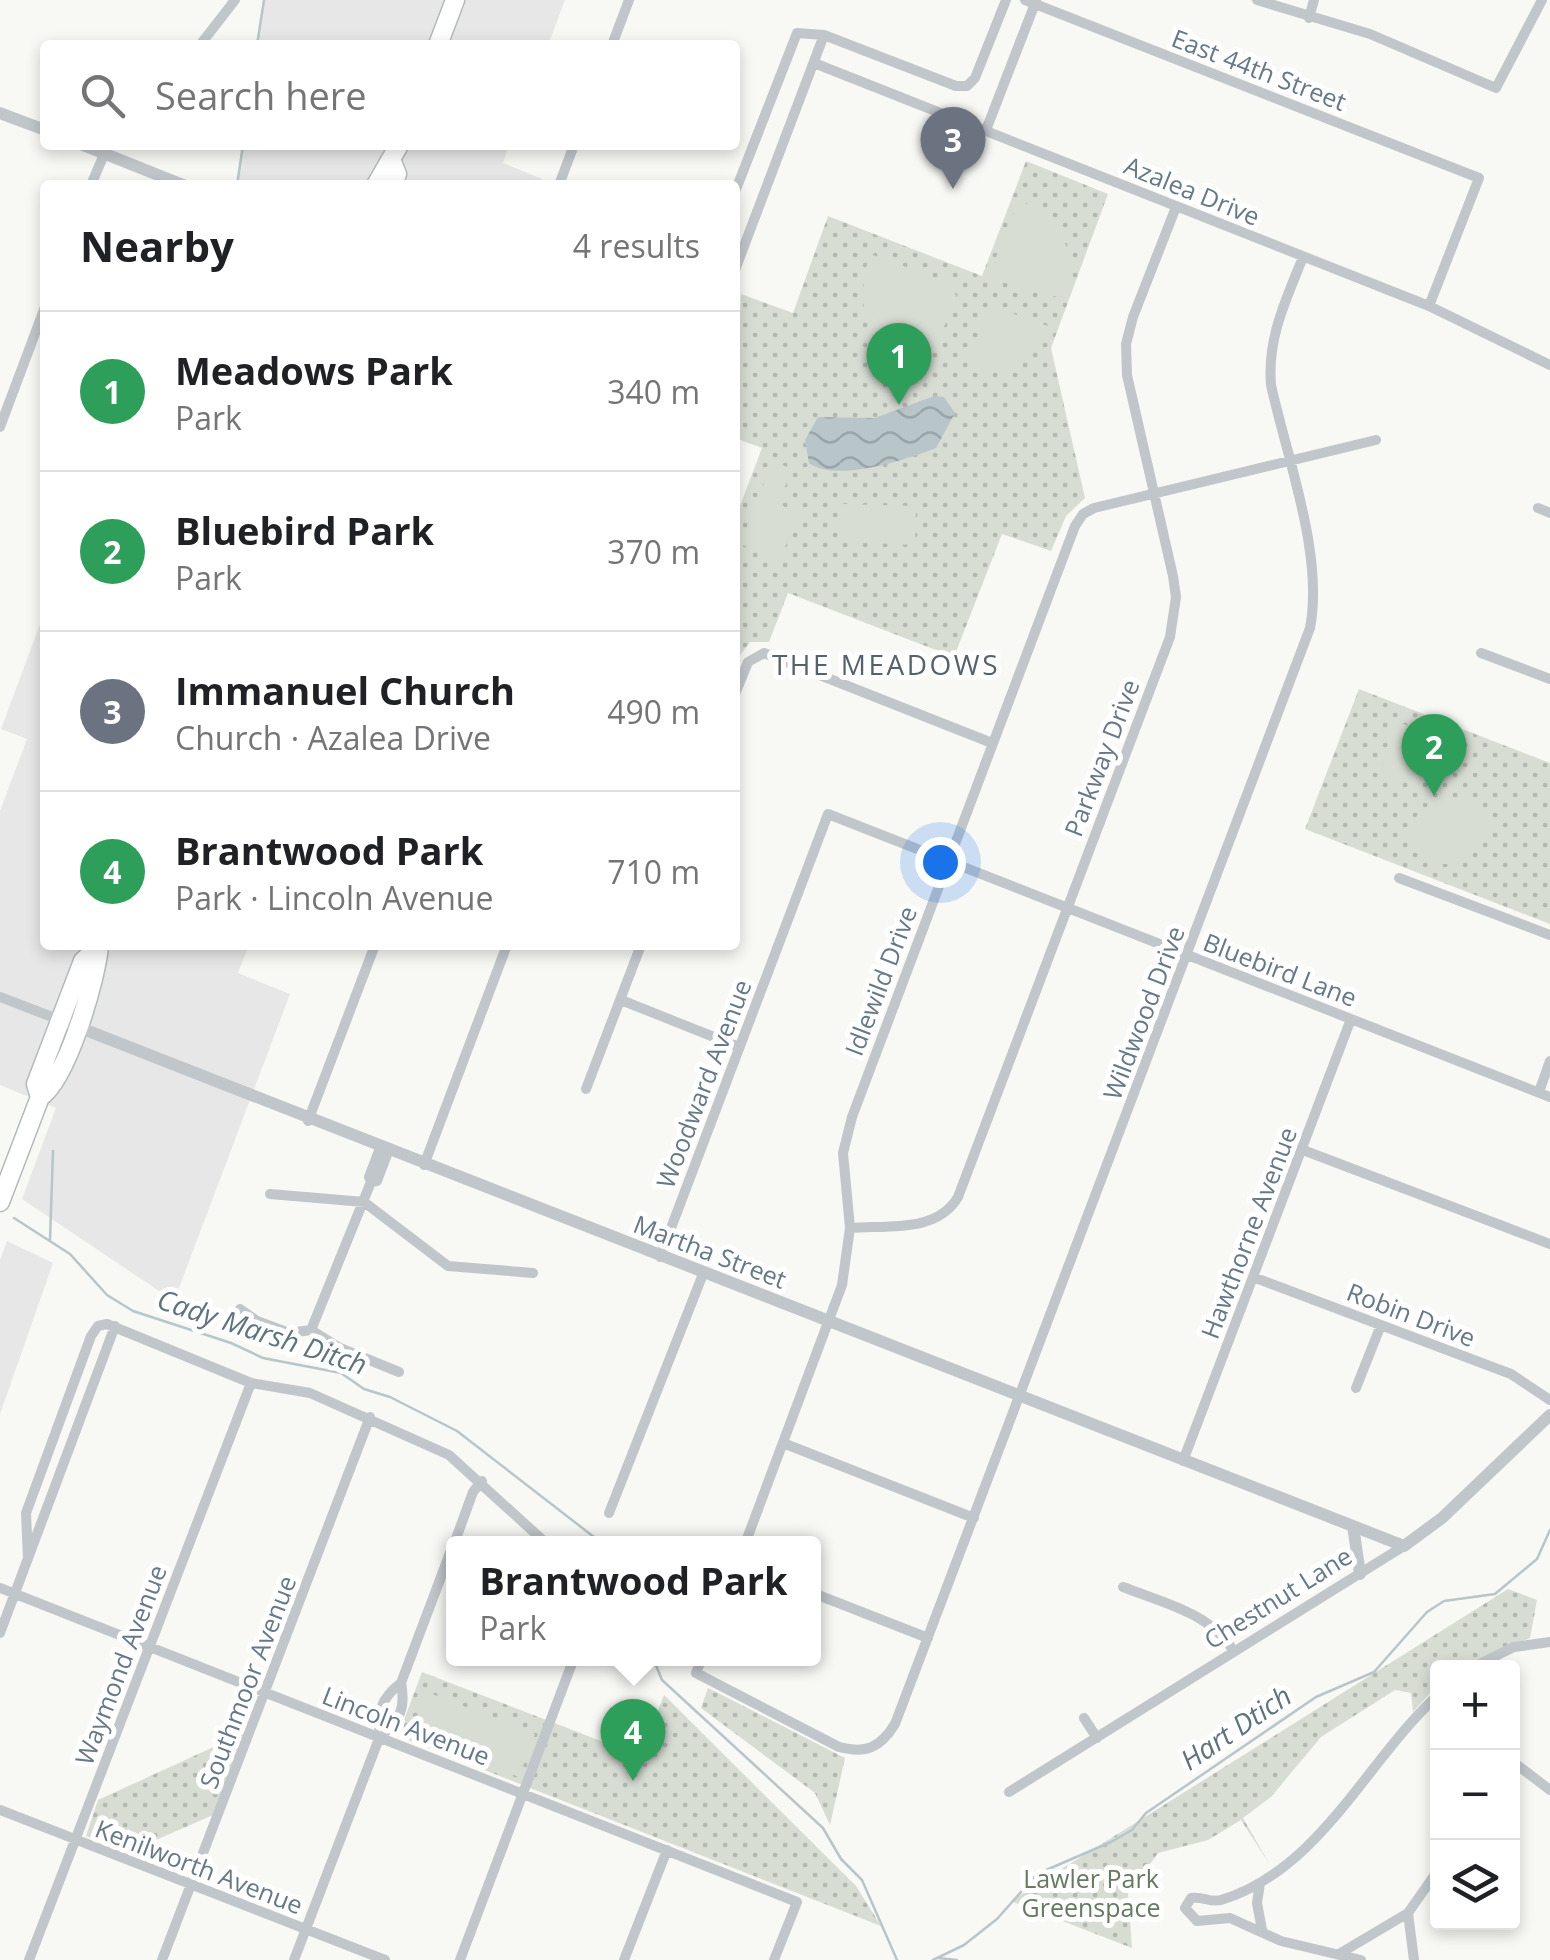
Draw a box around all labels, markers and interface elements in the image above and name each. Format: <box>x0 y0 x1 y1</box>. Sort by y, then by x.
street label: East 44th Street <box>1167 20 1352 118</box>
search box <box>40 40 740 150</box>
icon: search <box>75 68 130 123</box>
text: Search here <box>155 69 367 121</box>
pin: 3 <box>920 106 986 189</box>
street label: Azalea Drive <box>1120 147 1265 233</box>
text: Nearby <box>80 217 234 274</box>
text: 4 results <box>573 224 700 267</box>
pin: 1 <box>866 322 932 405</box>
text: Meadows Park <box>175 344 453 396</box>
text: 1 <box>103 370 122 413</box>
text: 340 m <box>607 370 700 413</box>
text: Park <box>175 396 242 439</box>
text: Bluebird Park <box>175 504 434 556</box>
text: 2 <box>103 530 122 573</box>
text: 370 m <box>607 530 700 573</box>
text: Park <box>175 556 242 599</box>
district label: THE MEADOWS <box>772 645 1000 683</box>
text: Immanuel Church <box>175 664 515 716</box>
street label: Parkway Drive <box>1055 674 1147 841</box>
text: 3 <box>103 690 122 733</box>
text: 490 m <box>607 690 700 733</box>
pin: 2 <box>1402 714 1466 796</box>
text: Church · Azalea Drive <box>175 716 491 759</box>
text: Brantwood Park <box>175 824 483 876</box>
your location <box>915 837 966 888</box>
text: 4 <box>103 850 122 893</box>
text: 710 m <box>607 850 700 893</box>
text: Park · Lincoln Avenue <box>175 876 493 919</box>
street label: Idlewild Drive <box>836 901 924 1060</box>
street label: Wildwood Drive <box>1094 921 1192 1104</box>
street label: Bluebird Lane <box>1199 924 1362 1014</box>
street label: Woodward Avenue <box>648 974 758 1193</box>
street label: Hawthorne Avenue <box>1192 1122 1304 1343</box>
street label: Martha Street <box>629 1206 792 1296</box>
street label: Robin Drive <box>1342 1274 1481 1354</box>
water label: Cady Marsh Ditch <box>153 1279 372 1383</box>
popup <box>446 1536 821 1666</box>
street label: Chestnut Lane <box>1197 1538 1358 1656</box>
text: Brantwood Park <box>479 1554 788 1606</box>
street label: Waymond Avenue <box>66 1560 174 1770</box>
street label: Southmoor Avenue <box>191 1570 303 1793</box>
text: Park <box>479 1606 546 1649</box>
map controls <box>1430 1660 1520 1930</box>
button: + <box>1430 1660 1520 1750</box>
water label: Hart Dtich <box>1172 1676 1298 1778</box>
street label: Lincoln Avenue <box>318 1677 495 1773</box>
pin: 4 <box>600 1698 666 1781</box>
button: − <box>1430 1750 1520 1840</box>
street label: Kenilworth Avenue <box>91 1811 308 1921</box>
button: layers <box>1430 1840 1520 1930</box>
park label: Lawler Park Greenspace <box>1022 1861 1160 1924</box>

